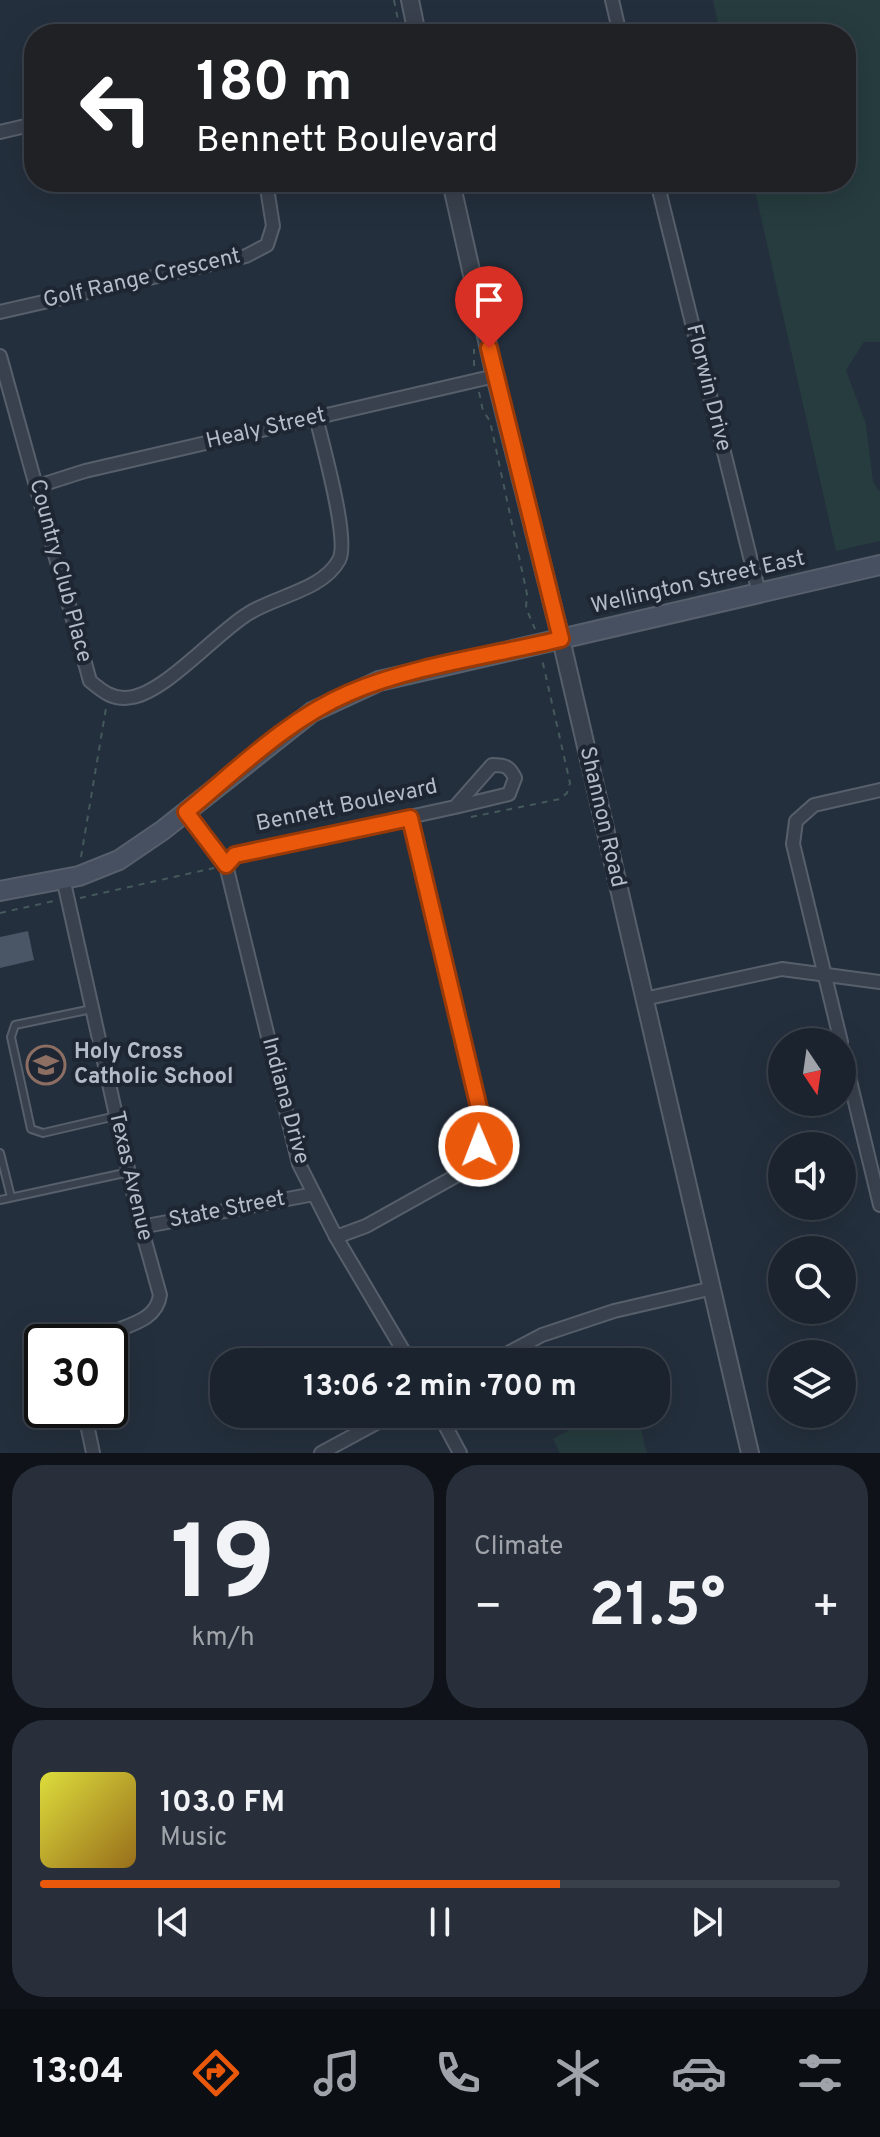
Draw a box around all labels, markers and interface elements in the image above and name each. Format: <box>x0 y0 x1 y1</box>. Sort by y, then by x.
text: 180 m <box>196 50 353 120</box>
icon: left <box>64 56 168 160</box>
text: Bennett Boulevard <box>196 119 498 165</box>
street label: Golf Range Crescent <box>41 243 243 315</box>
pin <box>455 266 523 348</box>
icon: arrive <box>467 278 511 322</box>
street label: Florwin Drive <box>679 322 737 454</box>
street label: Healy Street <box>204 402 328 456</box>
street label: Country Club Place <box>23 476 97 666</box>
street label: Wellington Street East <box>588 545 808 621</box>
street label: Shannon Road <box>573 744 631 890</box>
street label: Bennett Boulevard <box>254 774 440 838</box>
north arrow <box>768 1028 856 1116</box>
map controls <box>768 1028 856 1428</box>
street label: Indiana Drive <box>255 1035 315 1167</box>
place label: Holy Cross Catholic School <box>74 1039 233 1091</box>
school or university icon: Holy Cross Catholic School <box>25 1044 67 1086</box>
position arrow <box>437 1104 521 1188</box>
street label: Texas Avenue <box>102 1108 158 1244</box>
button: sound <box>768 1132 856 1220</box>
street label: State Street <box>167 1185 287 1235</box>
button: search <box>768 1236 856 1324</box>
speed limit sign: 30 <box>24 1324 128 1428</box>
button: layers <box>768 1340 856 1428</box>
text: 13:06 · 2 min · 700 m <box>303 1369 577 1406</box>
text: 19 <box>170 1504 276 1636</box>
text: Climate <box>474 1531 563 1564</box>
text: 21.5° <box>588 1571 726 1647</box>
text: − <box>474 1581 502 1637</box>
text: + <box>812 1581 840 1637</box>
text: km/h <box>191 1622 255 1655</box>
text: 103.0 FM <box>160 1785 285 1822</box>
text: Music <box>160 1822 227 1855</box>
icon: previous <box>151 1900 195 1944</box>
icon: pause <box>418 1900 462 1944</box>
icon: next <box>685 1900 729 1944</box>
icon: directions <box>188 2045 244 2101</box>
icon: music <box>309 2045 365 2101</box>
icon: phone <box>430 2045 486 2101</box>
icon: climate <box>550 2045 606 2101</box>
icon: car <box>671 2045 727 2101</box>
icon: filters <box>792 2045 848 2101</box>
text: 13:04 <box>32 2050 124 2096</box>

